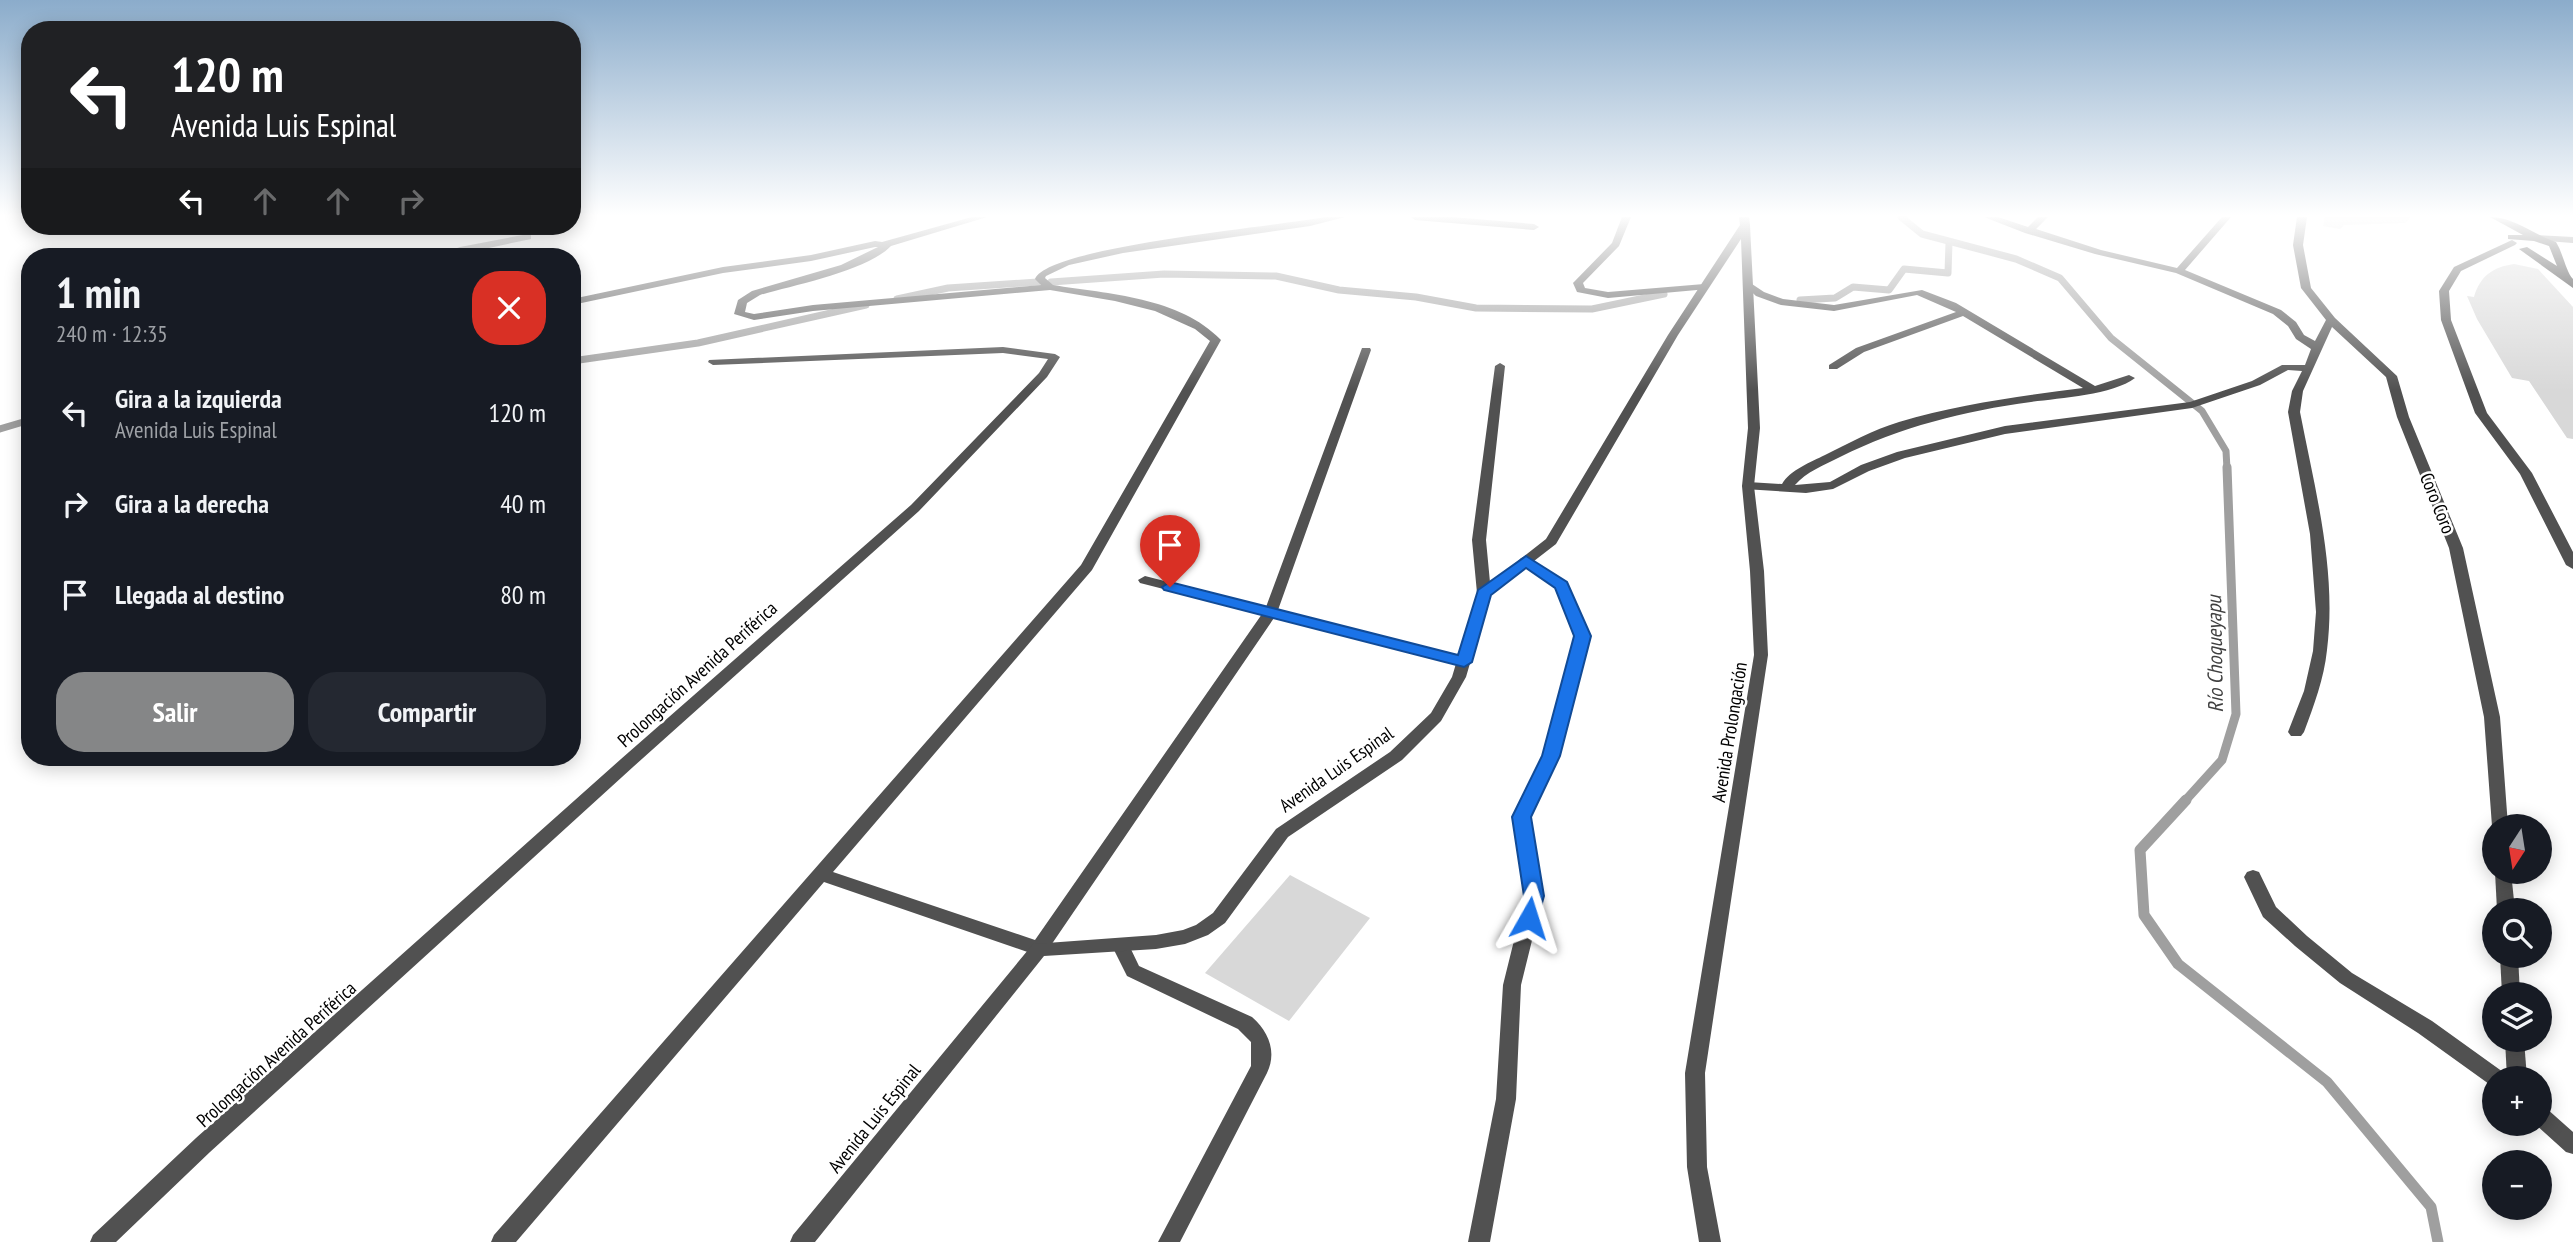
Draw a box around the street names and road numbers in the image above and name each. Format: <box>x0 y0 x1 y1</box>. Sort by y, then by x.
street label: Coro Coro <box>2415 469 2461 537</box>
street label: Prolongación Avenida Periférica <box>612 596 782 752</box>
street label: Avenida Prolongación <box>1706 660 1752 804</box>
street label: Avenida Luis Espinal <box>1274 721 1398 817</box>
street label: Prolongación Avenida Periférica <box>191 976 361 1132</box>
street label: Avenida Luis Espinal <box>823 1058 926 1178</box>

